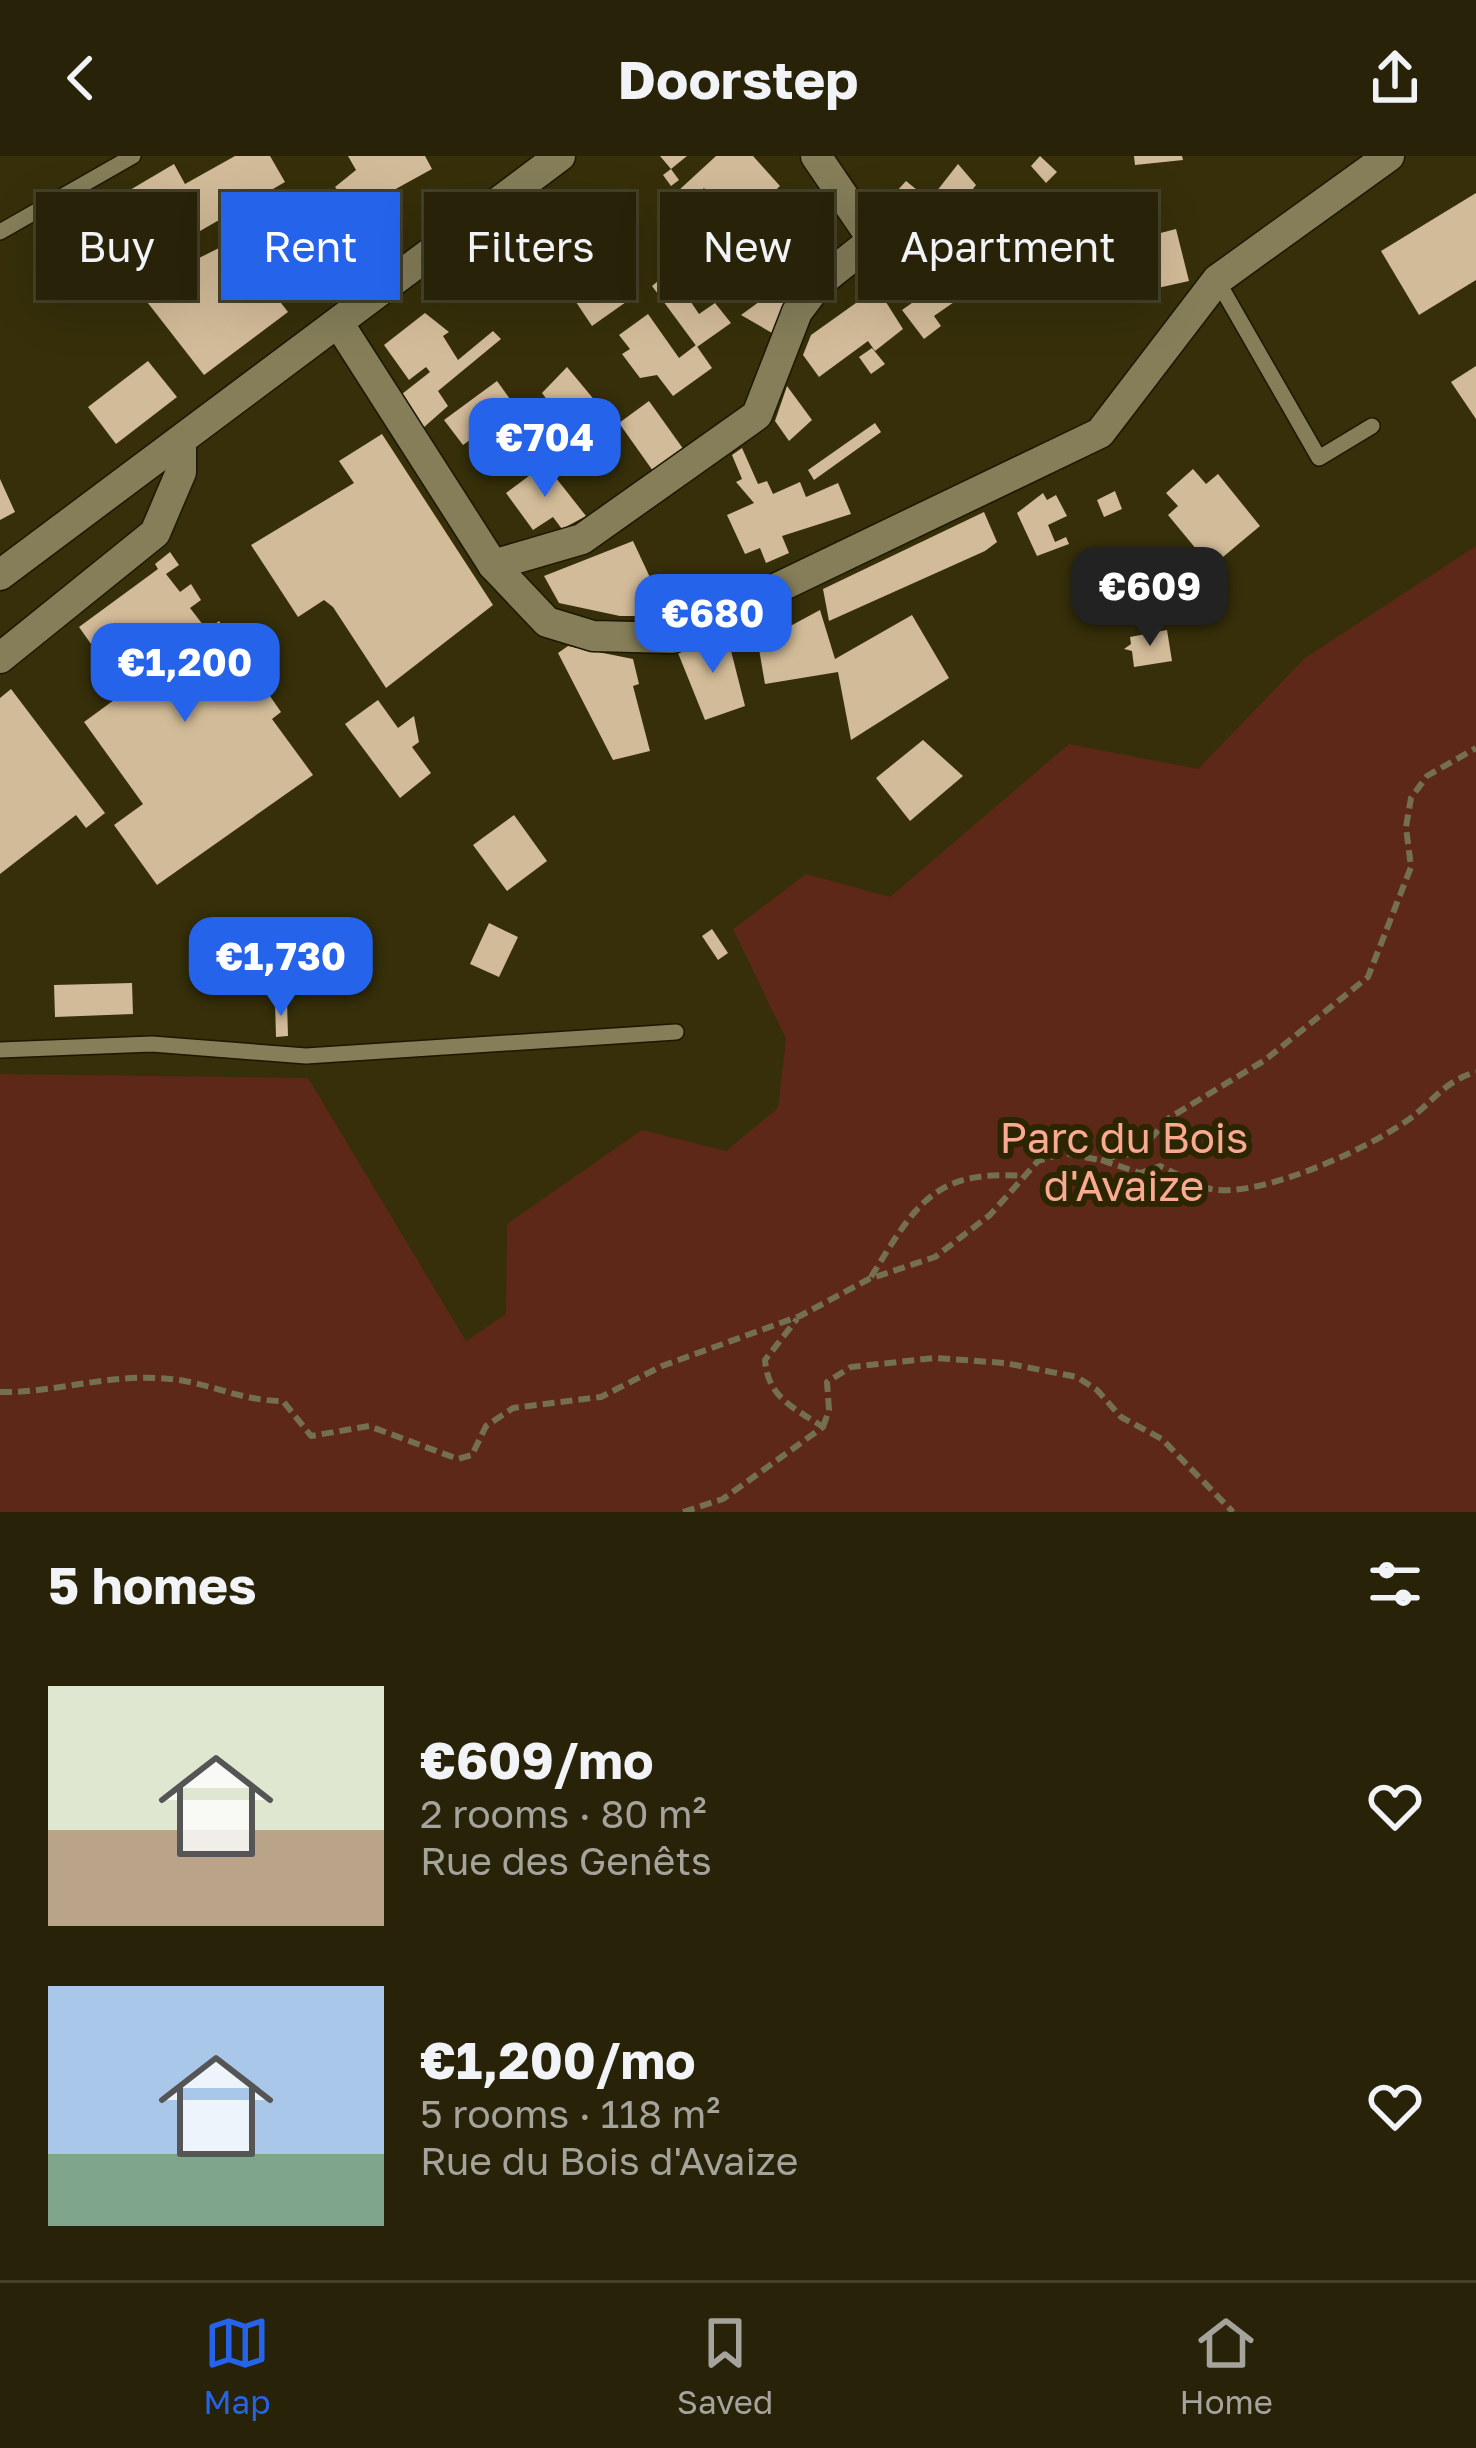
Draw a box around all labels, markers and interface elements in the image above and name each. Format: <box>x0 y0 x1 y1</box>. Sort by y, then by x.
icon: back <box>48 45 114 111</box>
icon: share <box>1362 45 1428 111</box>
text: Doorstep <box>617 46 859 111</box>
chip: Buy <box>36 192 197 300</box>
chip: Rent <box>221 192 400 300</box>
chip: Filters <box>424 192 636 300</box>
chip: New <box>660 192 834 300</box>
chip: Apartment <box>858 192 1158 300</box>
pin: €704 <box>474 398 616 500</box>
text: €704 <box>496 413 594 460</box>
pin: €609 <box>1079 547 1221 649</box>
text: €609 <box>1099 562 1201 609</box>
pin: €680 <box>642 574 784 676</box>
text: €680 <box>662 589 764 636</box>
pin: €1,200 <box>87 623 283 725</box>
text: €1,200 <box>118 638 252 685</box>
pin: €1,730 <box>183 917 379 1019</box>
text: €1,730 <box>216 932 346 979</box>
park label: Parc du Bois d'Avaize <box>1000 1112 1248 1210</box>
icon: filters <box>1362 1551 1428 1617</box>
text: 5 homes <box>48 1554 257 1615</box>
text: €609/mo <box>420 1729 654 1790</box>
icon: home <box>144 1734 288 1878</box>
icon: heart <box>1362 1773 1428 1839</box>
text: 2 rooms · 80 m² <box>420 1790 707 1837</box>
text: Rue des Genêts <box>420 1837 712 1884</box>
text: €1,200/mo <box>420 2029 696 2090</box>
icon: home <box>144 2034 288 2178</box>
icon: heart <box>1362 2073 1428 2139</box>
text: 5 rooms · 118 m² <box>420 2090 720 2137</box>
text: Rue du Bois d'Avaize <box>420 2137 798 2184</box>
tab: Map <box>203 2310 271 2421</box>
tab: Saved <box>677 2310 773 2421</box>
tab: Home <box>1180 2310 1273 2421</box>

